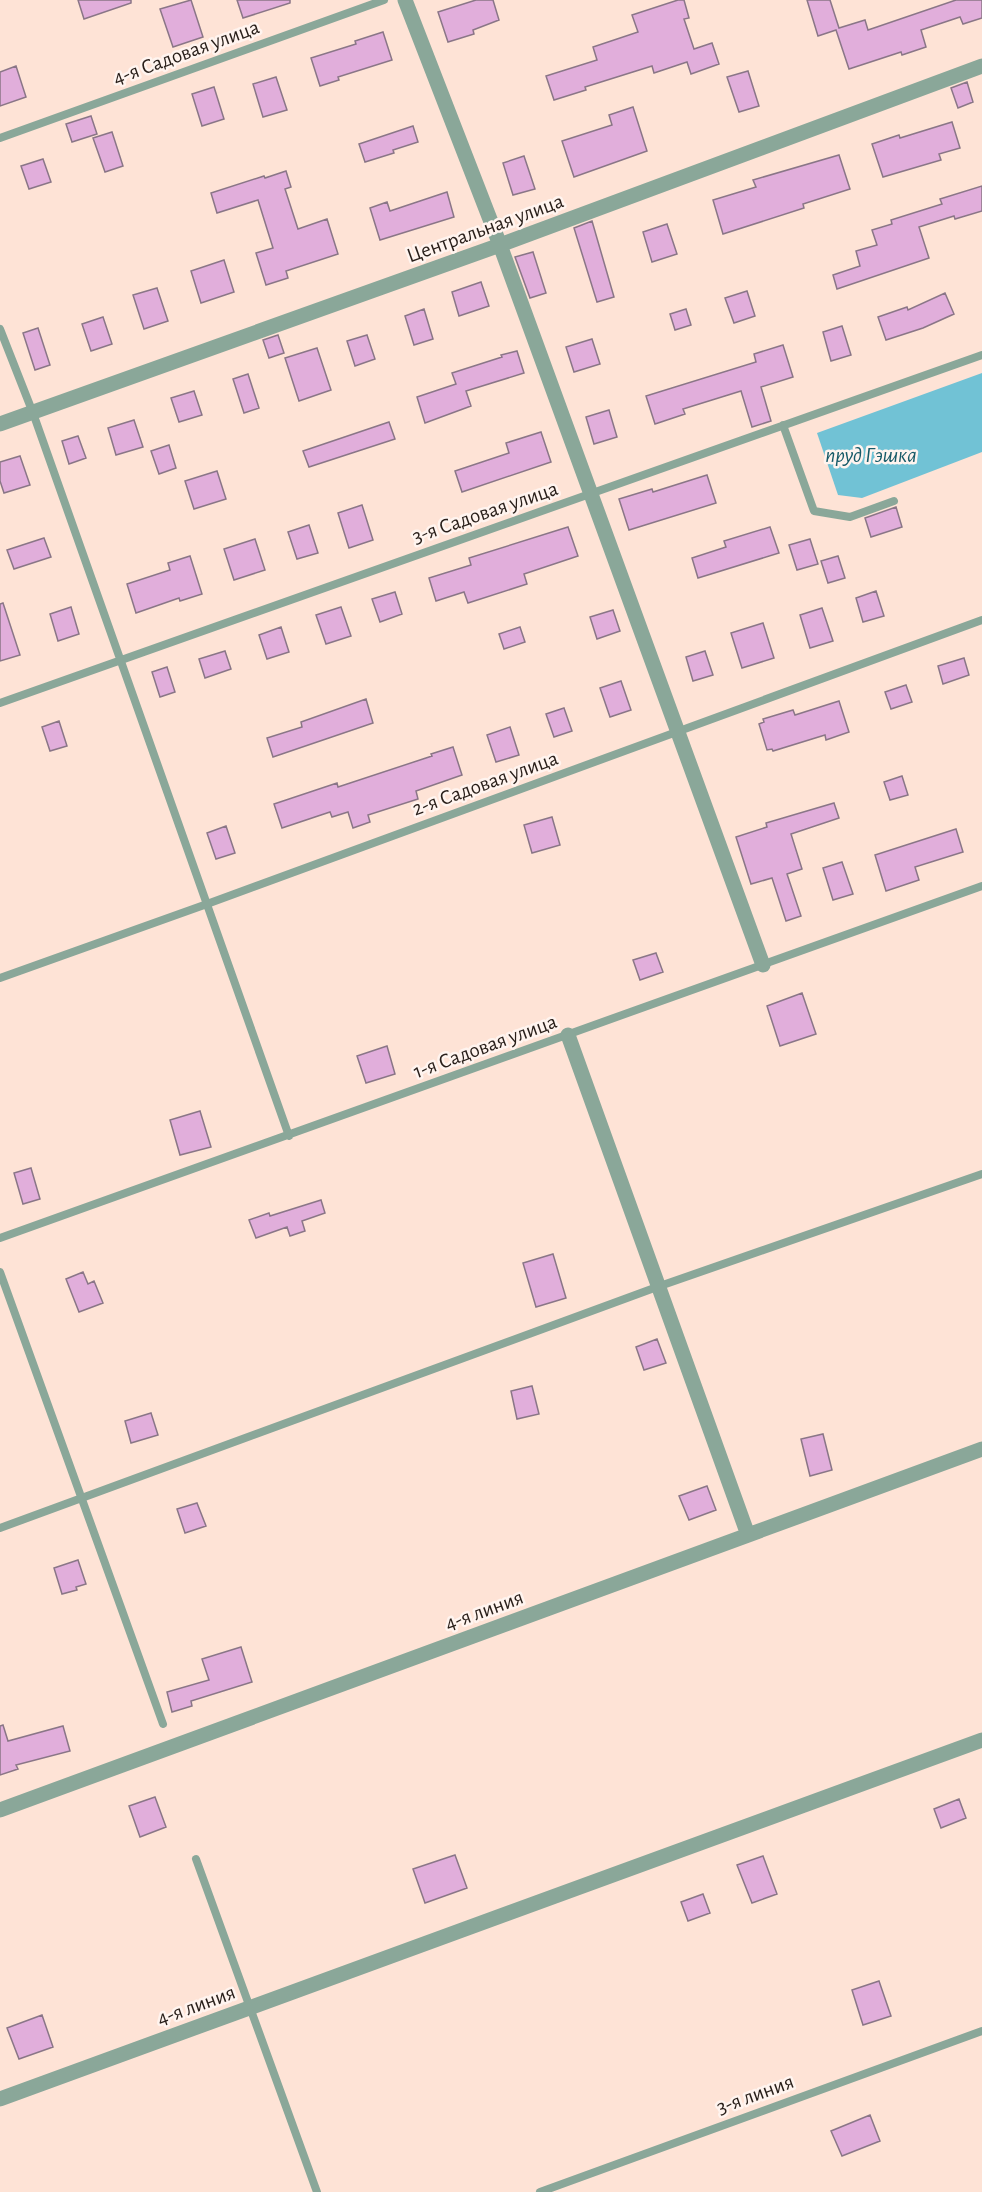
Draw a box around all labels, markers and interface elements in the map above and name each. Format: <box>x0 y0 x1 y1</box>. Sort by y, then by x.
street label: 4-я Садовая улица <box>110 16 262 89</box>
street label: Центральная улица <box>404 190 567 267</box>
water label: пруд Гэшка <box>825 444 917 467</box>
street label: 3-я Садовая улица <box>410 478 561 547</box>
street label: 2-я Садовая улица <box>410 747 561 820</box>
street label: 1-я Садовая улица <box>411 1011 560 1082</box>
street label: 4-я линия <box>442 1587 526 1634</box>
street label: 4-я линия <box>154 1982 238 2029</box>
street label: 3-я линия <box>714 2071 797 2118</box>

